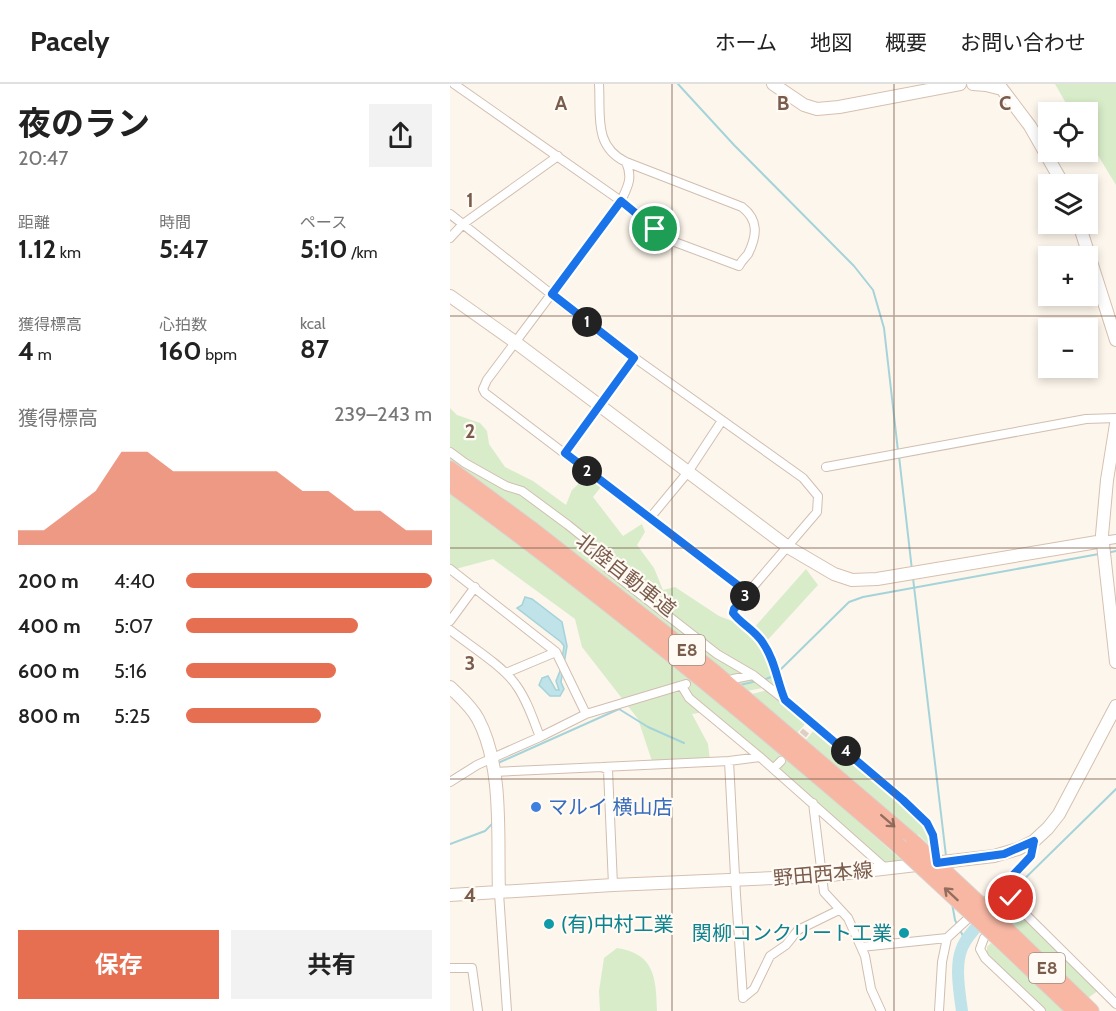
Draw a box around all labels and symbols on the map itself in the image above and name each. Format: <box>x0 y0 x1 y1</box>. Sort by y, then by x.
text: A <box>555 91 568 115</box>
text: B <box>777 91 789 115</box>
text: C <box>999 91 1011 115</box>
text: 1 <box>466 188 474 212</box>
pin <box>629 203 680 254</box>
pin: 1 <box>572 307 602 337</box>
text: 2 <box>465 419 475 443</box>
pin: 2 <box>572 456 602 486</box>
street label: 北陸自動車道 <box>571 529 681 621</box>
pin: 3 <box>730 581 760 611</box>
road number: E8 <box>669 635 705 665</box>
text: 3 <box>465 651 475 675</box>
pin: 4 <box>831 736 861 766</box>
place label: マルイ 横山店 <box>548 795 673 819</box>
marker: マルイ 横山店 <box>529 800 543 814</box>
one-way arrow <box>880 814 895 828</box>
street label: 野田西本線 <box>772 858 874 890</box>
pin <box>985 872 1036 923</box>
text: 4 <box>464 883 476 907</box>
one-way arrow <box>944 888 959 902</box>
place label: (有)中村工業 <box>561 912 674 936</box>
marker: (有)中村工業 <box>542 917 556 931</box>
place label: 関柳コンクリート工業 <box>692 921 892 945</box>
marker: 関柳コンクリート工業 <box>897 926 911 940</box>
road number: E8 <box>1029 953 1065 983</box>

